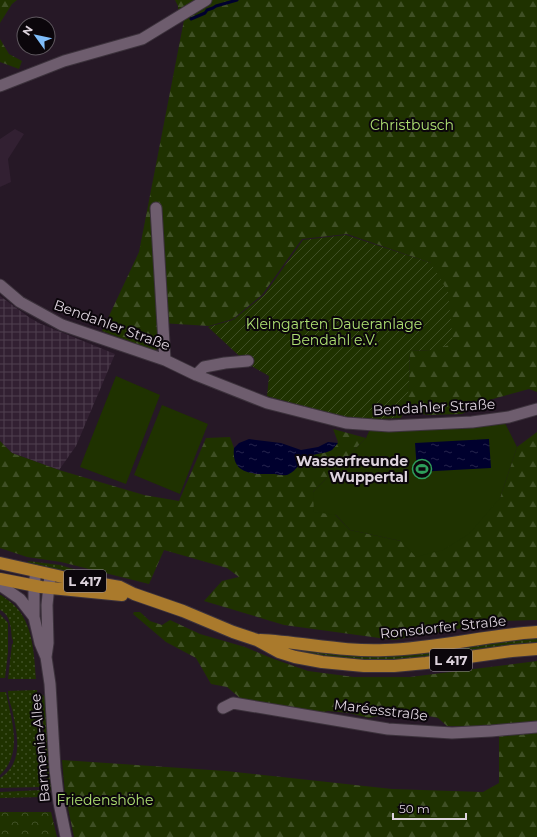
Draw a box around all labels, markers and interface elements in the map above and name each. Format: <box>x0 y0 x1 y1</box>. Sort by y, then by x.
north arrow <box>16 16 56 56</box>
text: N <box>19 23 36 38</box>
park label: Christbusch <box>370 116 454 134</box>
street label: Bendahler Straße <box>51 296 173 354</box>
park label: Kleingarten Daueranlage Bendahl e.V. <box>246 315 422 349</box>
street label: Bendahler Straße <box>372 395 496 419</box>
place label: Wasserfreunde Wuppertal <box>296 452 408 486</box>
sports icon: Wasserfreunde Wuppertal <box>411 458 433 480</box>
road number: L 417 <box>64 570 106 592</box>
street label: Ronsdorfer Straße <box>379 611 507 643</box>
road number: L 417 <box>430 649 472 671</box>
street label: Barmenia-Allee <box>26 693 54 803</box>
street label: Maréesstraße <box>333 695 429 725</box>
park label: Friedenshöhe <box>57 791 153 809</box>
scale bar <box>393 795 466 821</box>
text: 50 m <box>399 801 430 816</box>

